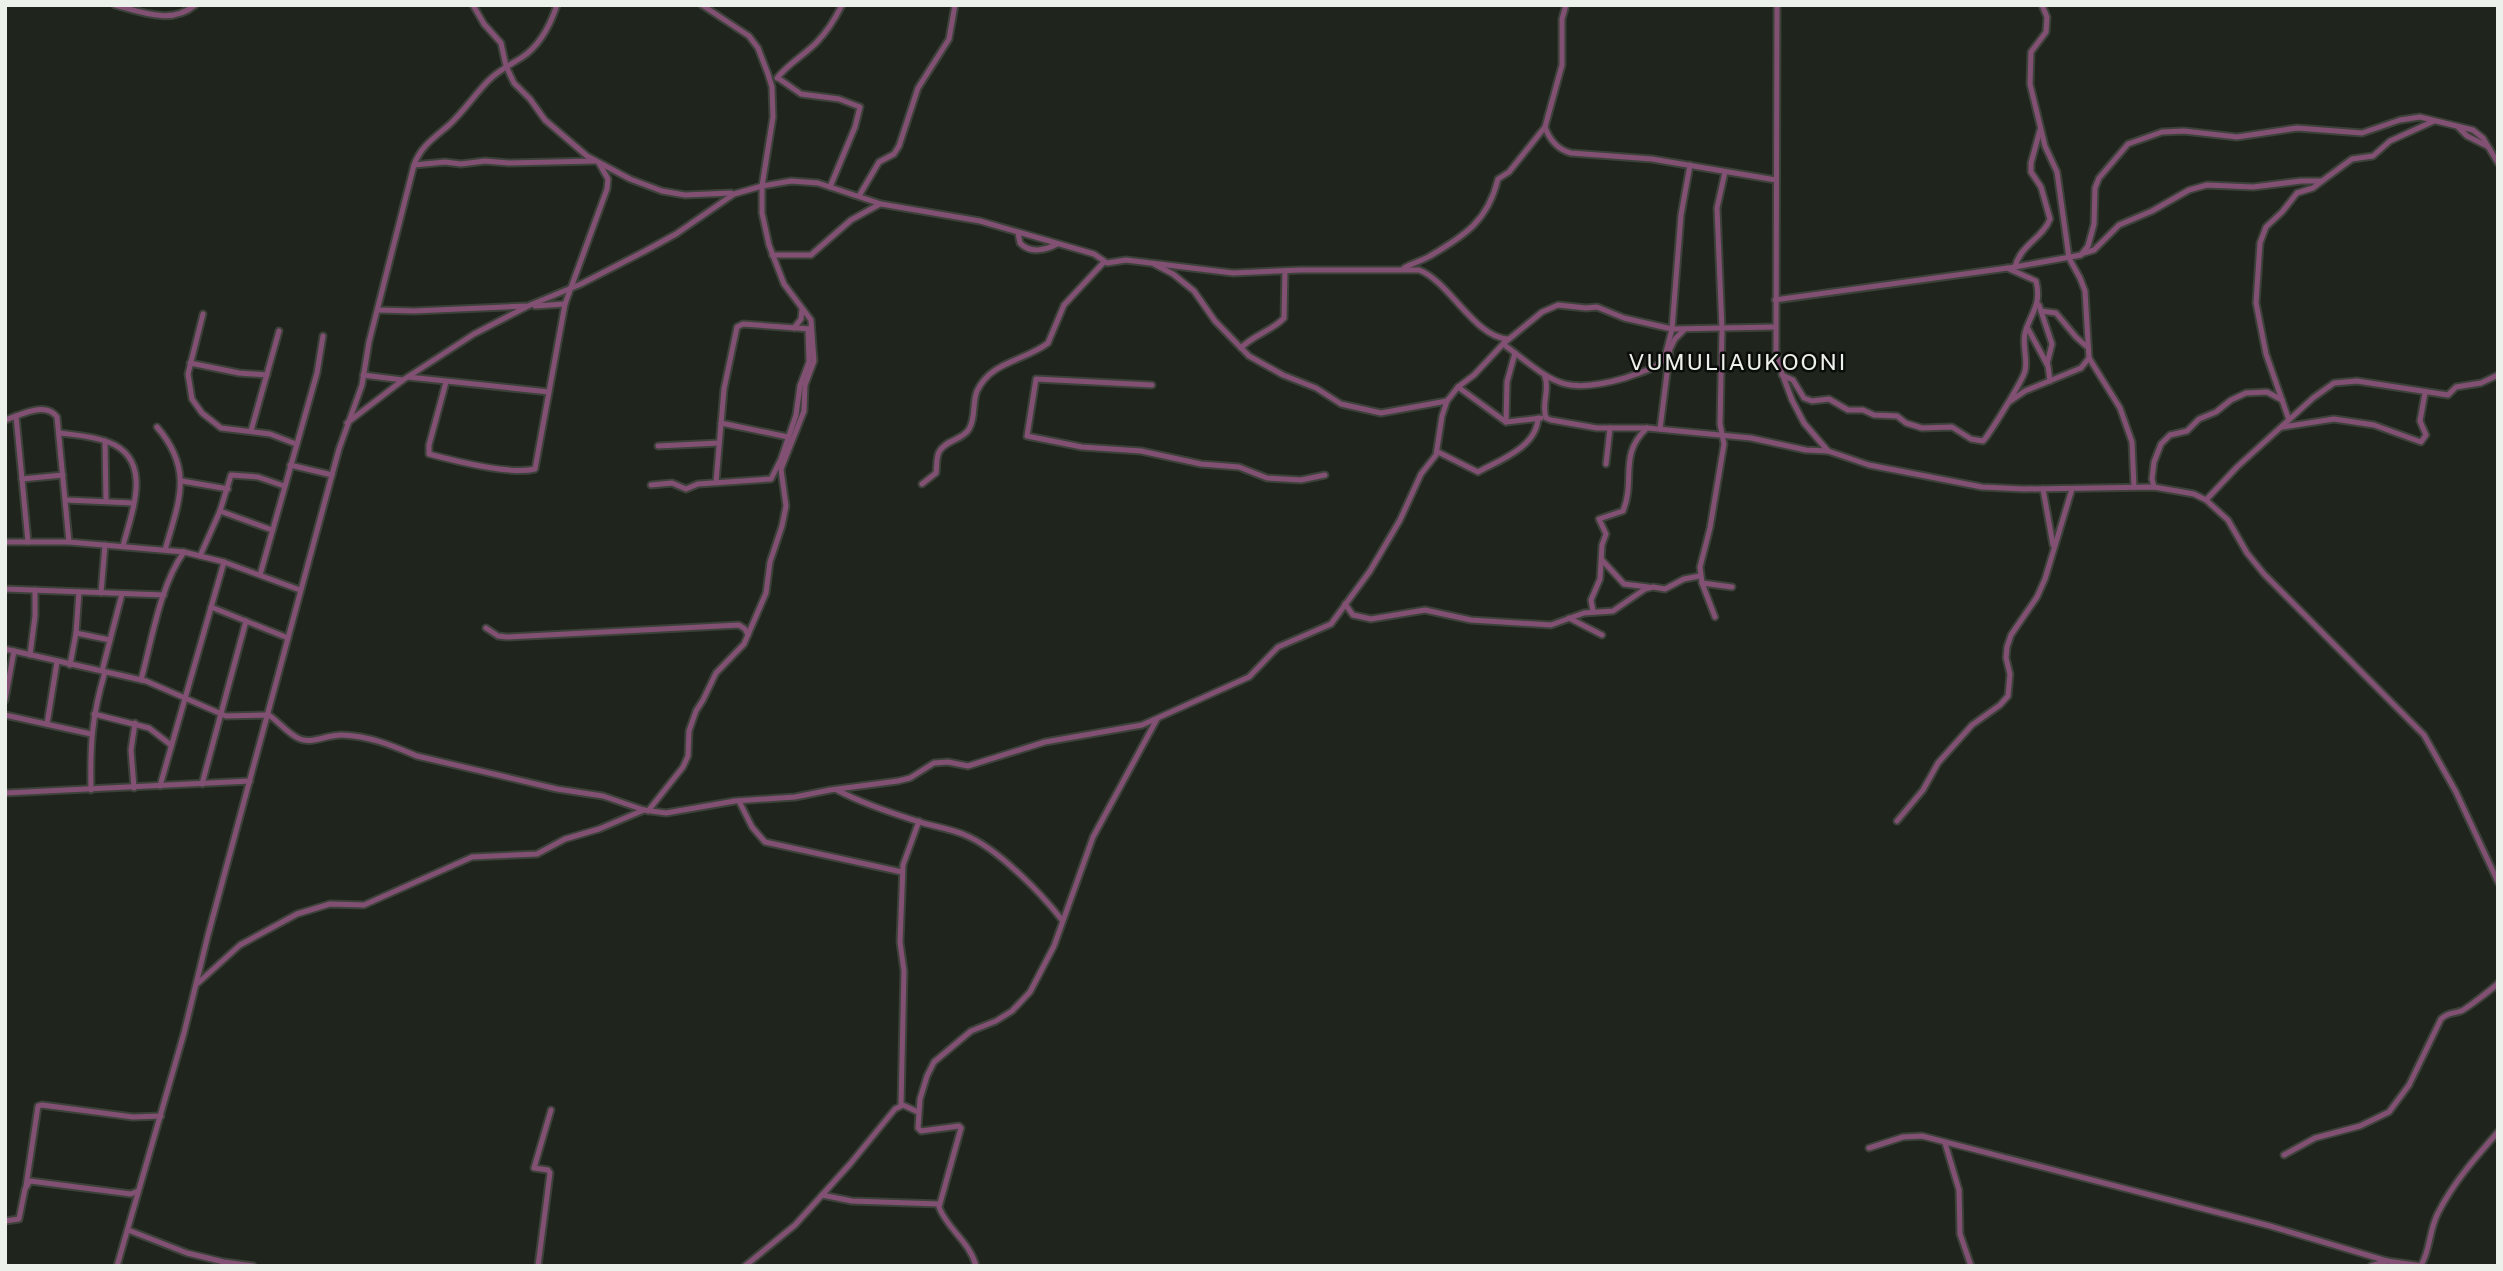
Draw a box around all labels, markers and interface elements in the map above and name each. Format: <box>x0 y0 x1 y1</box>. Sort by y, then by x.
district label: VUMULIAUKOONI <box>1629 348 1847 375</box>

